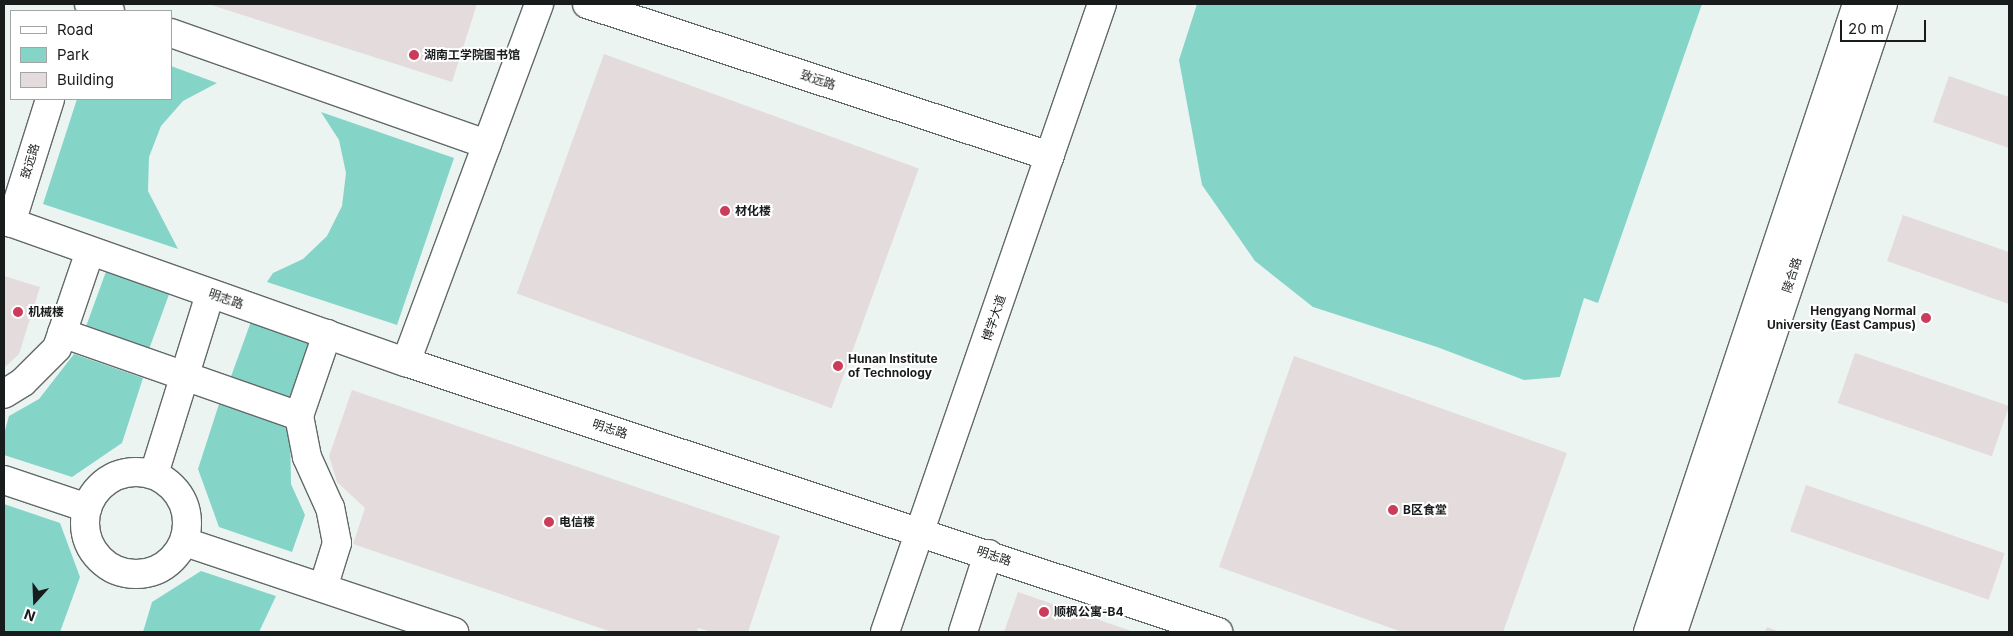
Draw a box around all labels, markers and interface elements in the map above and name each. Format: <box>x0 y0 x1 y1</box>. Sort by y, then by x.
legend <box>10 10 172 100</box>
scale bar <box>1843 10 1929 42</box>
text: 20 m <box>1848 19 1884 38</box>
text: Road <box>57 20 93 39</box>
text: Park <box>57 45 89 64</box>
place label: 湖南工学院图书馆 <box>424 48 520 62</box>
marker: 湖南工学院图书馆 <box>408 49 420 61</box>
street label: 致远路 <box>799 68 837 92</box>
text: Building <box>57 70 114 89</box>
street label: 致远路 <box>18 142 42 180</box>
place label: 材化楼 <box>735 204 771 218</box>
marker: 材化楼 <box>719 205 731 217</box>
street label: 陵合路 <box>1780 256 1804 294</box>
street label: 明志路 <box>207 286 245 312</box>
street label: 博学大道 <box>979 293 1009 343</box>
place label: Hengyang Normal University (East Campus) <box>1767 304 1916 332</box>
place label: 机械楼 <box>28 305 64 319</box>
marker: 机械楼 <box>12 306 24 318</box>
marker: Hengyang Normal University (East Campus) <box>1920 312 1932 324</box>
place label: Hunan Institute of Technology <box>848 352 938 380</box>
marker: Hunan Institute of Technology <box>832 360 844 372</box>
street label: 明志路 <box>591 417 629 441</box>
place label: B区食堂 <box>1403 503 1447 517</box>
marker: B区食堂 <box>1387 504 1399 516</box>
place label: 电信楼 <box>559 515 595 529</box>
marker: 电信楼 <box>543 516 555 528</box>
street label: 明志路 <box>975 543 1013 569</box>
north arrow <box>10 576 60 626</box>
place label: 顺枫公寓-B4 <box>1054 605 1124 619</box>
text: N <box>22 606 38 625</box>
marker: 顺枫公寓-B4 <box>1038 606 1050 618</box>

